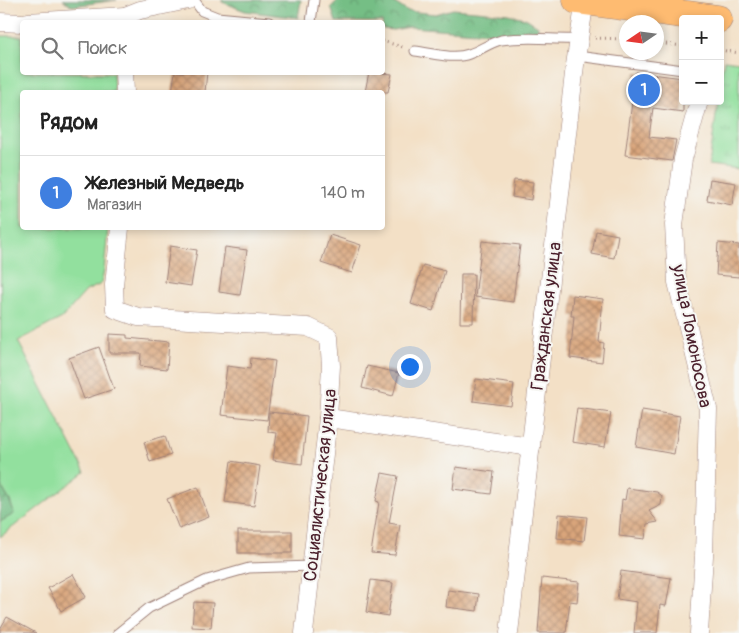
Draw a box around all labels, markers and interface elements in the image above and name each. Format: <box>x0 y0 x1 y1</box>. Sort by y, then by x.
north arrow <box>619 15 664 60</box>
map controls <box>679 15 724 105</box>
button: + <box>679 15 724 60</box>
search box <box>20 20 385 75</box>
icon: search <box>38 34 66 62</box>
text: Поиск <box>78 36 128 60</box>
button: − <box>679 60 724 105</box>
pin: 1 <box>628 71 660 109</box>
text: Рядом <box>40 109 98 136</box>
text: Железный Медведь <box>87 171 245 195</box>
text: 1 <box>53 183 59 203</box>
text: 140 m <box>321 183 365 203</box>
text: Магазин <box>87 195 142 215</box>
street label: Гражданская улица <box>526 241 567 391</box>
street label: улица Ломоносова <box>666 262 717 410</box>
your location <box>397 354 423 380</box>
street label: Социалистическая улица <box>299 388 342 583</box>

